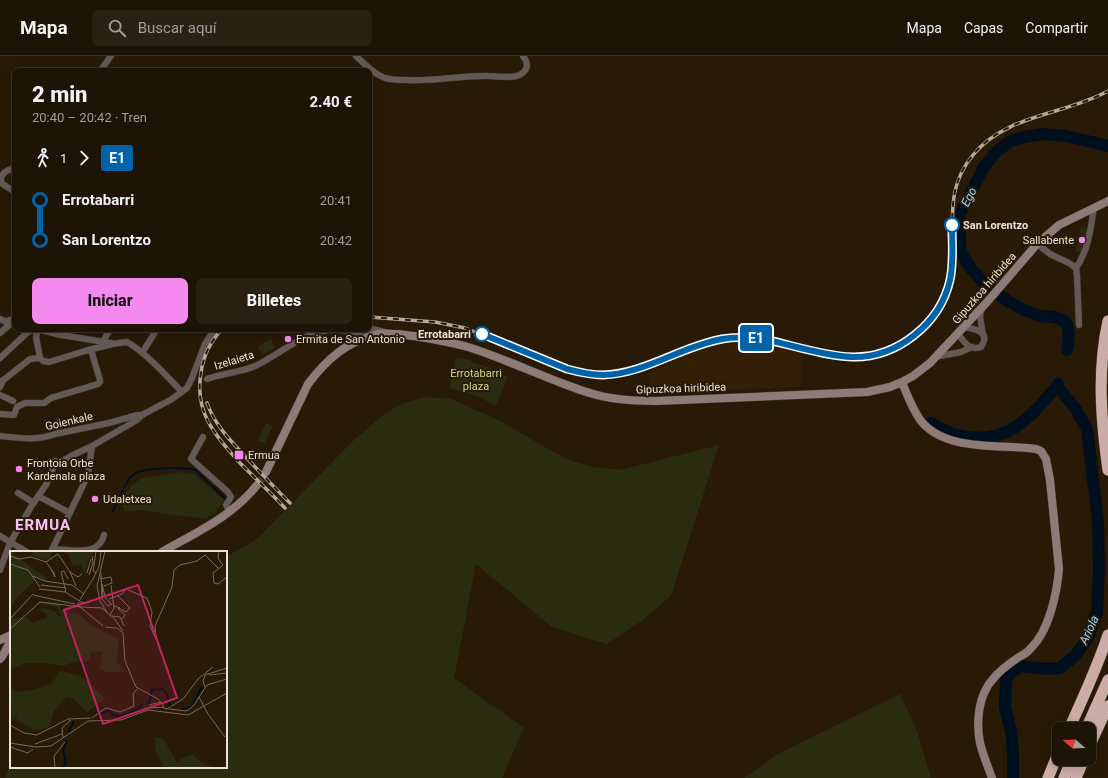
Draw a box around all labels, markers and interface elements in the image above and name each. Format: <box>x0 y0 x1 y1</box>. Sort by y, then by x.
search box <box>92 10 372 46</box>
text: Mapa <box>20 16 68 39</box>
icon: search <box>106 17 128 39</box>
text: Buscar aquí <box>138 19 217 37</box>
text: Mapa <box>907 20 942 36</box>
text: Capas <box>964 20 1003 36</box>
text: Compartir <box>1025 20 1088 36</box>
text: 2 min <box>32 82 87 107</box>
text: 2.40 € <box>309 93 352 111</box>
text: 20:40 – 20:42 · Tren <box>32 110 147 125</box>
icon: walk <box>32 147 54 169</box>
icon: forward <box>73 147 95 169</box>
text: E1 <box>109 150 125 166</box>
text: 1 <box>60 151 67 166</box>
water label: Ego <box>958 185 980 209</box>
text: Errotabarri <box>62 191 134 209</box>
text: 20:41 <box>320 193 352 208</box>
marker: San Lorentzo <box>944 217 960 233</box>
place label: San Lorentzo <box>963 219 1028 232</box>
text: San Lorentzo <box>62 231 151 249</box>
text: 20:42 <box>320 233 352 248</box>
place label: Sallabente <box>1023 234 1074 247</box>
marker: Sallabente <box>1077 235 1087 245</box>
street label: Gipuzkoa hiribidea <box>950 250 1019 327</box>
button: Iniciar <box>32 278 188 324</box>
button: Billetes <box>196 278 352 324</box>
line badge: E1 <box>738 325 774 351</box>
marker: Errotabarri <box>474 326 490 342</box>
place label: Errotabarri <box>418 328 471 341</box>
text: E1 <box>748 330 764 346</box>
place label: Ermita de San Antonio <box>296 333 405 346</box>
marker: Ermita de San Antonio <box>283 334 293 344</box>
street label: Izelaieta <box>213 348 256 373</box>
park label: Errotabarri plaza <box>450 367 502 393</box>
street label: Gipuzkoa hiribidea <box>636 380 726 397</box>
street label: Goienkale <box>44 410 94 433</box>
marker: Ermua <box>233 449 245 461</box>
place label: Ermua <box>248 449 280 462</box>
place label: Frontoia Orbe Kardenala plaza <box>27 457 105 483</box>
marker: Frontoia Orbe Kardenala plaza <box>14 464 24 474</box>
place label: Udaletxea <box>103 493 152 506</box>
marker: Udaletxea <box>90 494 100 504</box>
district label: ERMUA <box>15 516 71 534</box>
inset map <box>10 551 227 768</box>
water label: Ariola <box>1076 613 1102 648</box>
north arrow <box>1052 722 1096 766</box>
map controls <box>1052 722 1096 766</box>

